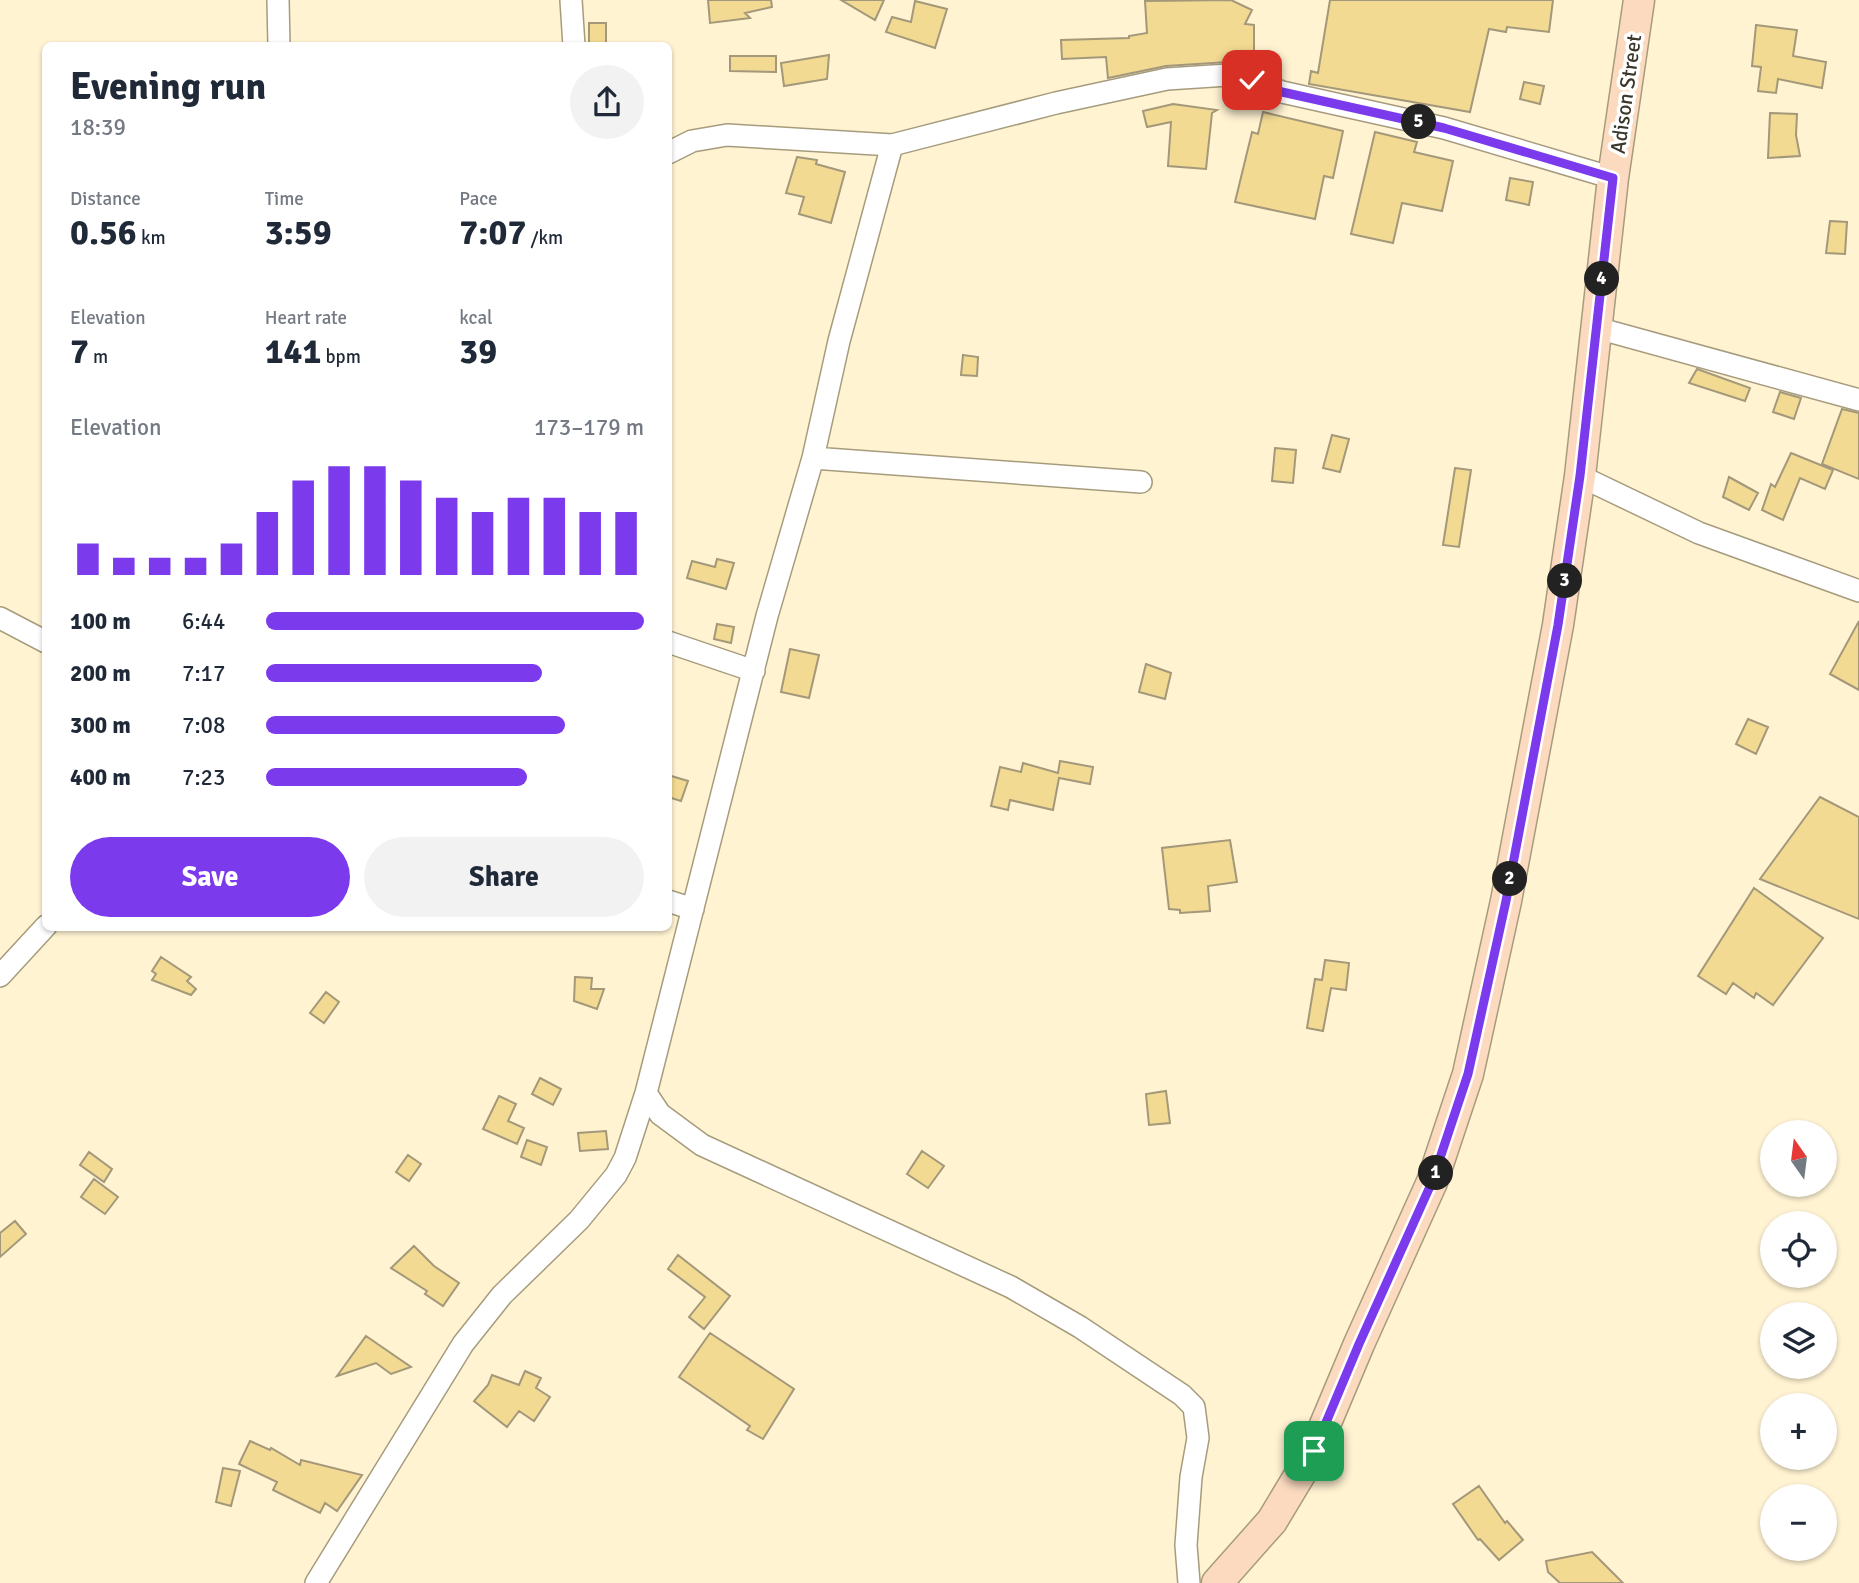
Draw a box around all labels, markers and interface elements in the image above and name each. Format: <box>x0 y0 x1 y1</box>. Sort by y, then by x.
street label: Adison Street <box>1605 33 1647 155</box>
pin <box>1222 50 1282 110</box>
icon: check <box>1233 61 1271 99</box>
text: Evening run <box>70 63 266 110</box>
button: share <box>570 65 644 139</box>
pin: 5 <box>1402 104 1436 140</box>
text: 5 <box>1413 109 1424 133</box>
text: 18:39 <box>70 113 126 142</box>
text: Distance <box>70 187 141 211</box>
text: Time <box>265 187 304 211</box>
text: Pace <box>459 187 498 211</box>
text: 0.56 <box>70 211 137 254</box>
text: 3:59 <box>265 211 332 254</box>
text: 7:07 <box>459 211 526 254</box>
text: km <box>137 226 166 250</box>
text: /km <box>526 226 563 250</box>
pin: 4 <box>1584 262 1620 296</box>
text: 4 <box>1596 266 1607 290</box>
text: Elevation <box>70 306 146 330</box>
text: Heart rate <box>265 306 347 330</box>
text: kcal <box>459 306 493 330</box>
text: 7 <box>70 330 89 373</box>
text: 141 <box>265 330 321 373</box>
text: 39 <box>459 330 497 373</box>
text: m <box>89 345 108 369</box>
text: bpm <box>321 345 361 369</box>
text: Elevation <box>70 413 162 442</box>
text: 173–179 m <box>534 413 644 442</box>
pin: 3 <box>1548 564 1582 598</box>
text: 3 <box>1559 568 1570 592</box>
text: 100 m <box>70 607 131 636</box>
text: 6:44 <box>182 607 225 636</box>
text: 200 m <box>70 659 131 688</box>
text: 7:17 <box>182 659 225 688</box>
text: 300 m <box>70 711 131 740</box>
text: 7:08 <box>182 711 225 740</box>
text: 400 m <box>70 763 131 792</box>
text: 7:23 <box>182 763 225 792</box>
button: Save <box>70 837 350 917</box>
button: Share <box>364 837 644 917</box>
pin: 2 <box>1492 862 1528 896</box>
text: 2 <box>1504 866 1515 890</box>
north arrow <box>1760 1120 1838 1197</box>
map controls <box>1760 1120 1837 1561</box>
pin: 1 <box>1418 1156 1454 1190</box>
text: 1 <box>1430 1160 1441 1184</box>
button: locate <box>1760 1211 1837 1288</box>
button: layers <box>1760 1302 1837 1379</box>
button: + <box>1760 1393 1837 1470</box>
pin <box>1284 1421 1344 1481</box>
icon: arrive <box>1295 1432 1333 1470</box>
button: − <box>1760 1484 1837 1561</box>

